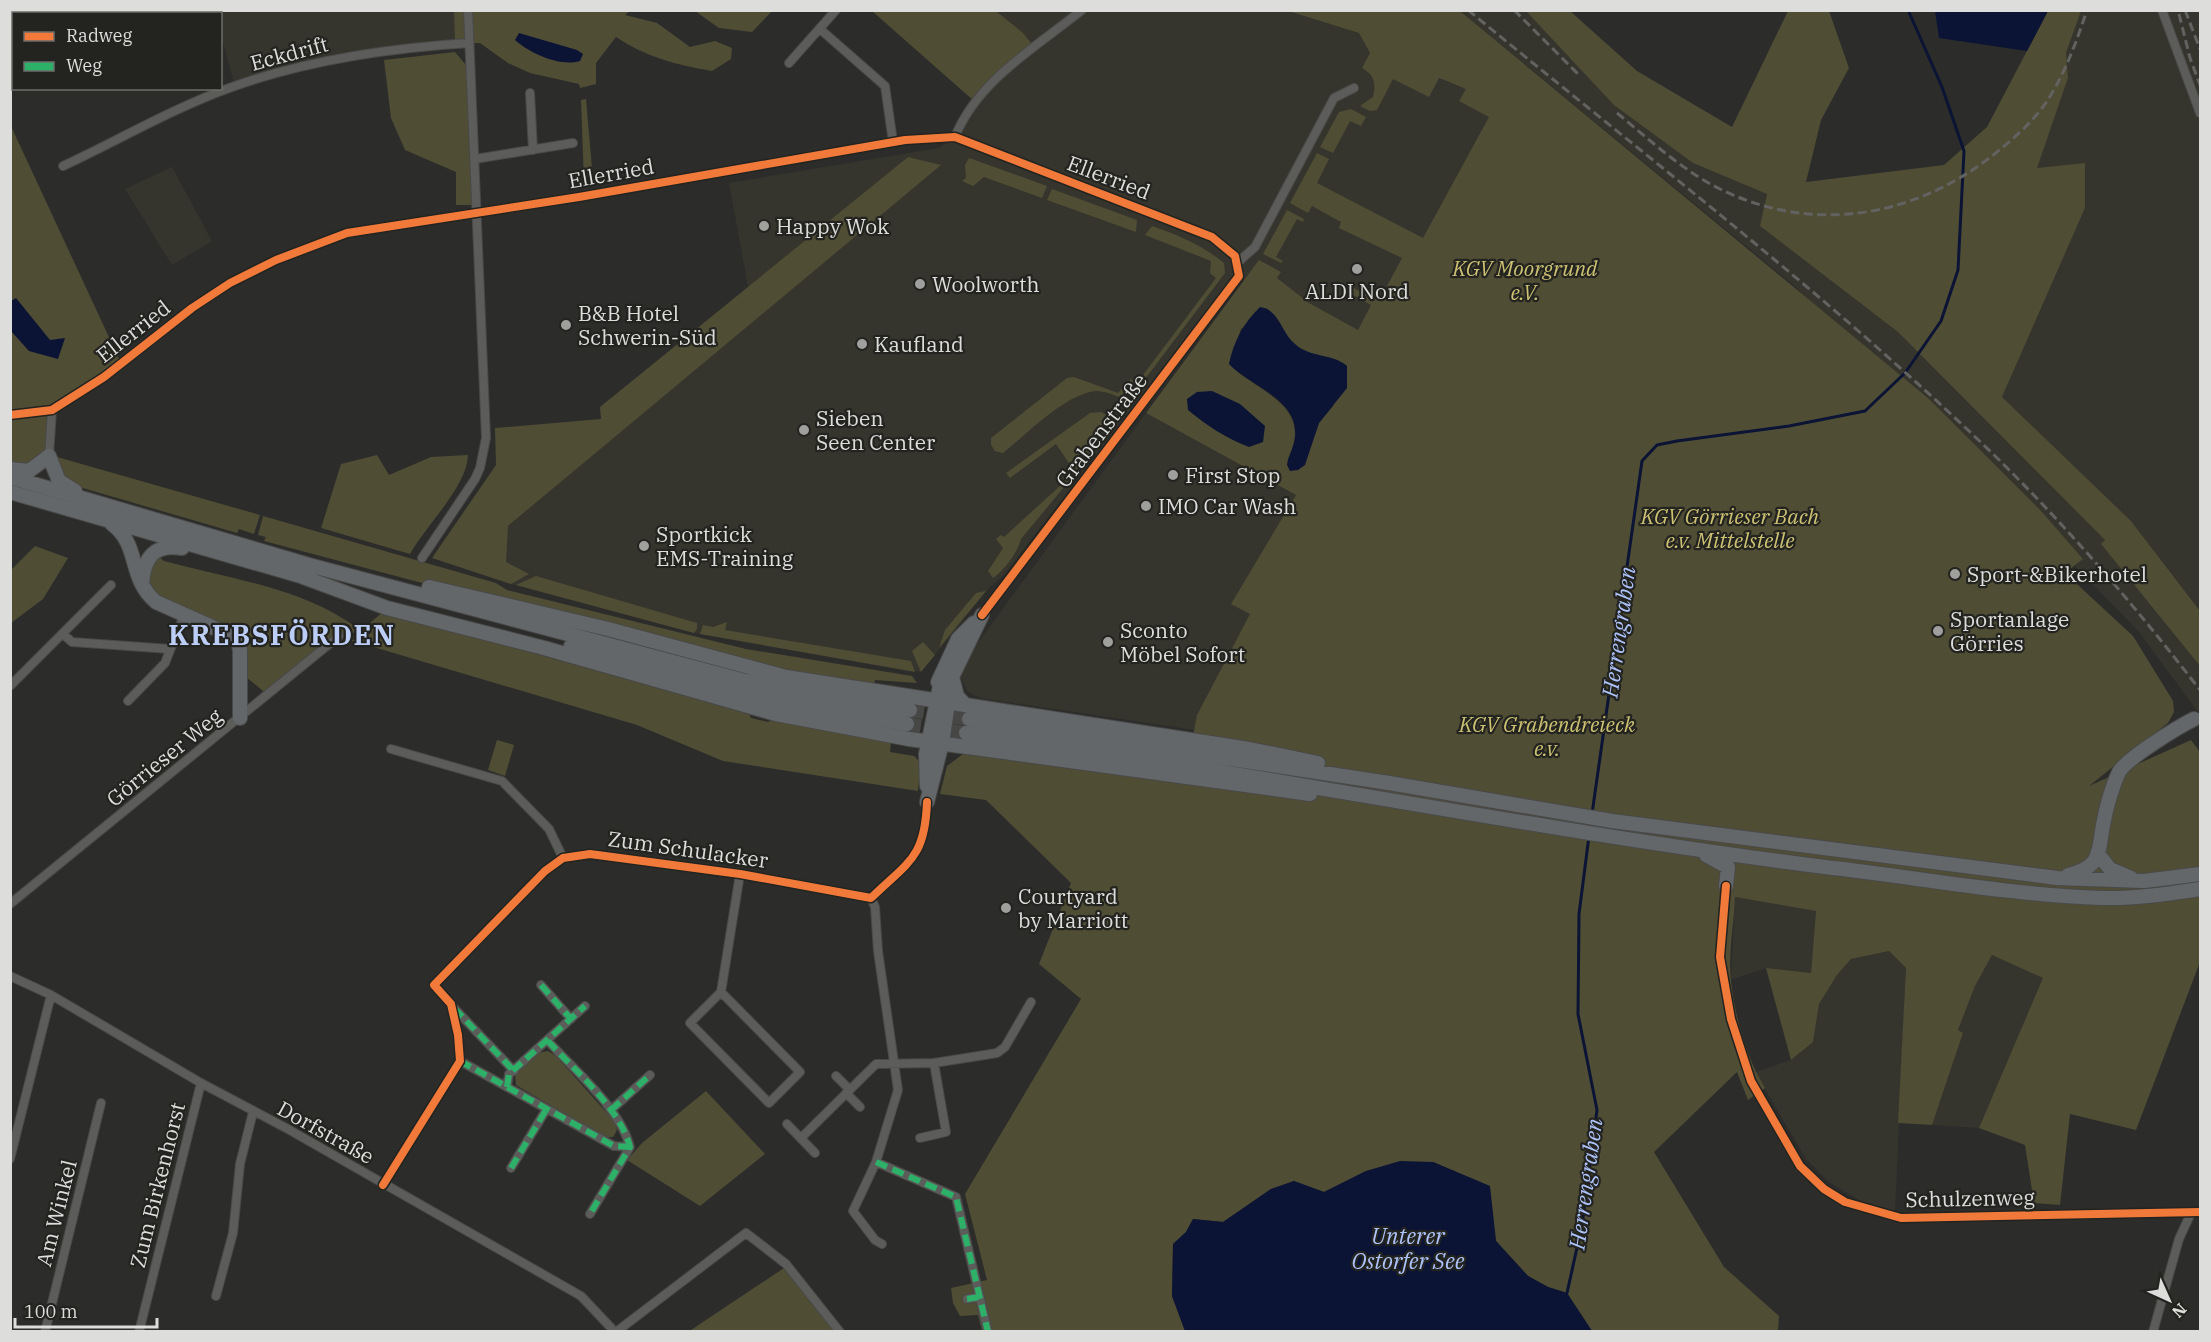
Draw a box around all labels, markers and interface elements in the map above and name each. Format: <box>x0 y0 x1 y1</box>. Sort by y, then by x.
legend <box>12 12 222 90</box>
text: Radweg <box>66 24 132 47</box>
street label: Eckdrift <box>247 29 331 77</box>
text: Weg <box>66 54 102 77</box>
street label: Ellerried <box>1063 148 1155 206</box>
street label: Ellerried <box>566 152 656 194</box>
place label: Happy Wok <box>776 212 890 240</box>
marker: Happy Wok <box>757 219 771 233</box>
park label: KGV Moorgrund e.V. <box>1452 254 1598 306</box>
marker: ALDI Nord <box>1350 262 1364 276</box>
place label: Woolworth <box>932 270 1040 298</box>
marker: Woolworth <box>913 277 927 291</box>
place label: ALDI Nord <box>1305 277 1409 305</box>
street label: Ellerried <box>90 293 176 369</box>
place label: B&B Hotel Schwerin-Süd <box>578 299 717 351</box>
marker: B&B Hotel Schwerin-Süd <box>559 318 573 332</box>
place label: Kaufland <box>874 330 964 358</box>
marker: Kaufland <box>855 337 869 351</box>
street label: Grabenstraße <box>1049 367 1153 493</box>
place label: Sieben Seen Center <box>816 404 936 456</box>
marker: Sieben Seen Center <box>797 423 811 437</box>
place label: First Stop <box>1185 461 1280 489</box>
marker: First Stop <box>1166 468 1180 482</box>
place label: IMO Car Wash <box>1158 492 1296 520</box>
marker: IMO Car Wash <box>1139 499 1153 513</box>
park label: KGV Görrieser Bach e.v. Mittelstelle <box>1640 502 1820 554</box>
place label: Sportkick EMS-Training <box>656 520 794 572</box>
marker: Sportkick EMS-Training <box>637 539 651 553</box>
place label: Sport-&Bikerhotel <box>1967 560 2147 588</box>
water label: Herrengraben <box>1594 564 1642 700</box>
marker: Sport-&Bikerhotel <box>1948 567 1962 581</box>
place label: Sportanlage Görries <box>1950 605 2069 657</box>
place label: Sconto Möbel Sofort <box>1120 616 1245 668</box>
district label: KREBSFÖRDEN <box>168 617 396 652</box>
marker: Sportanlage Görries <box>1931 624 1945 638</box>
marker: Sconto Möbel Sofort <box>1101 635 1115 649</box>
street label: Görrieser Weg <box>100 701 228 812</box>
park label: KGV Grabendreieck e.v. <box>1458 710 1636 762</box>
street label: Zum Schulacker <box>606 824 771 874</box>
place label: Courtyard by Marriott <box>1018 882 1128 934</box>
marker: Courtyard by Marriott <box>999 901 1013 915</box>
street label: Dorfstraße <box>273 1094 379 1170</box>
street label: Zum Birkenhorst <box>123 1099 191 1271</box>
water label: Herrengraben <box>1561 1116 1609 1252</box>
street label: Am Winkel <box>29 1157 83 1269</box>
street label: Schulzenweg <box>1905 1183 2035 1213</box>
water label: Unterer Ostorfer See <box>1351 1221 1465 1275</box>
north arrow <box>2139 1270 2199 1330</box>
scale bar <box>15 1291 158 1329</box>
text: N <box>2168 1299 2191 1322</box>
text: 100 m <box>24 1300 78 1323</box>

